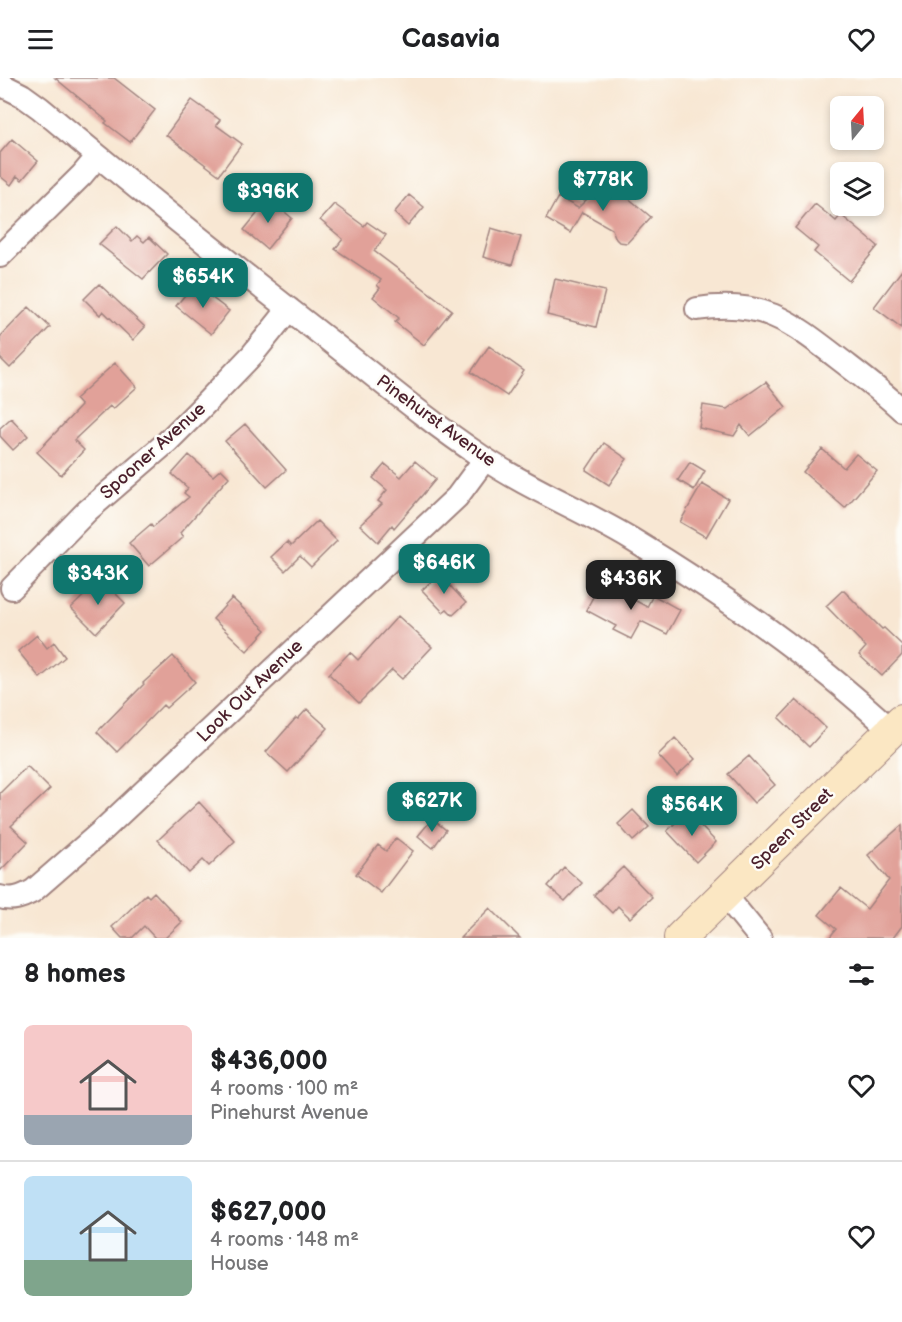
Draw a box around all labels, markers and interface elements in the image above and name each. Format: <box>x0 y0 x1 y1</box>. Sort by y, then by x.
icon: menu <box>24 23 57 56</box>
text: Casavia <box>402 23 500 55</box>
icon: heart <box>845 23 878 56</box>
north arrow <box>830 96 884 150</box>
map controls <box>830 96 884 216</box>
pin: $778K <box>561 161 645 212</box>
button: layers <box>830 162 884 216</box>
text: $778K <box>573 168 633 192</box>
pin: $396K <box>226 173 310 224</box>
text: $396K <box>237 180 299 204</box>
pin: $654K <box>161 258 245 309</box>
text: $654K <box>172 265 234 289</box>
street label: Pinehurst Avenue <box>372 371 500 472</box>
street label: Spooner Avenue <box>96 398 210 504</box>
pin: $646K <box>402 544 486 595</box>
text: $646K <box>413 551 475 575</box>
pin: $343K <box>56 555 140 606</box>
pin: $436K <box>589 560 673 611</box>
text: $343K <box>67 562 129 586</box>
text: $436K <box>600 567 662 591</box>
street label: Look Out Avenue <box>193 635 307 747</box>
pin: $627K <box>390 782 474 833</box>
street label: Speen Street <box>747 783 838 874</box>
pin: $564K <box>650 786 734 837</box>
text: $627K <box>401 789 463 813</box>
text: $564K <box>661 793 723 817</box>
icon: filters <box>845 958 878 991</box>
text: 8 homes <box>24 959 126 990</box>
text: $436,000 <box>210 1046 328 1077</box>
icon: home <box>72 1049 144 1121</box>
icon: heart <box>845 1069 878 1102</box>
text: 4 rooms · 100 m² <box>210 1077 358 1101</box>
text: Pinehurst Avenue <box>210 1101 368 1125</box>
text: $627,000 <box>210 1197 327 1228</box>
icon: home <box>72 1200 144 1272</box>
icon: heart <box>845 1220 878 1253</box>
text: 4 rooms · 148 m² <box>210 1228 359 1252</box>
text: House <box>210 1252 269 1276</box>

